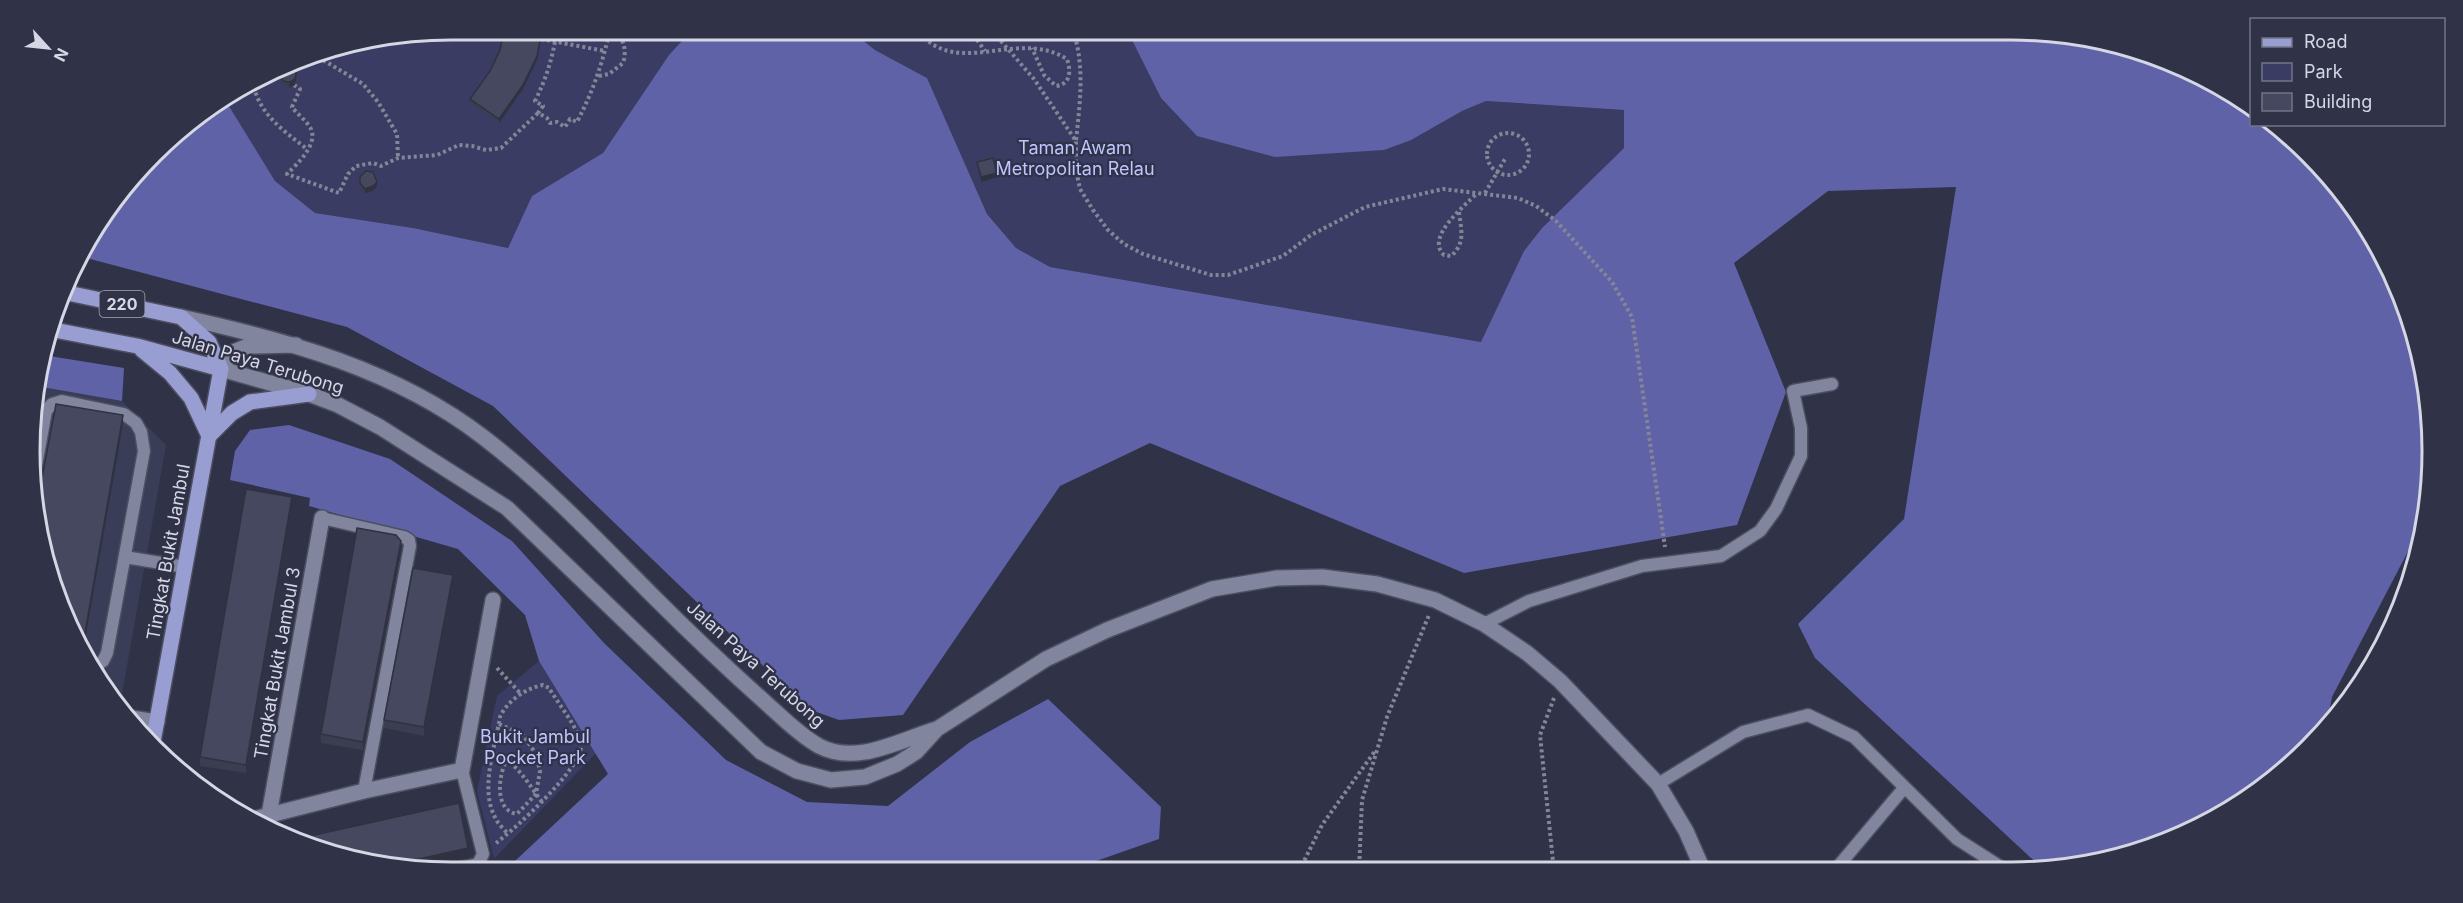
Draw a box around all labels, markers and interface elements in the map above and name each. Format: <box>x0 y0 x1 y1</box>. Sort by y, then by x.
north arrow <box>18 18 78 78</box>
legend <box>2250 18 2445 126</box>
text: Road <box>2304 31 2347 52</box>
text: N <box>50 45 73 65</box>
text: Park <box>2304 61 2343 82</box>
text: Building <box>2304 91 2372 112</box>
park label: Taman Awam Metropolitan Relau <box>995 137 1155 179</box>
road number: 220 <box>100 291 144 317</box>
street label: Jalan Paya Terubong <box>169 326 347 398</box>
street label: Tingkat Bukit Jambul <box>142 462 194 642</box>
street label: Tingkat Bukit Jambul 3 <box>250 565 304 761</box>
street label: Jalan Paya Terubong <box>683 596 829 732</box>
park label: Bukit Jambul Pocket Park <box>480 726 590 768</box>

